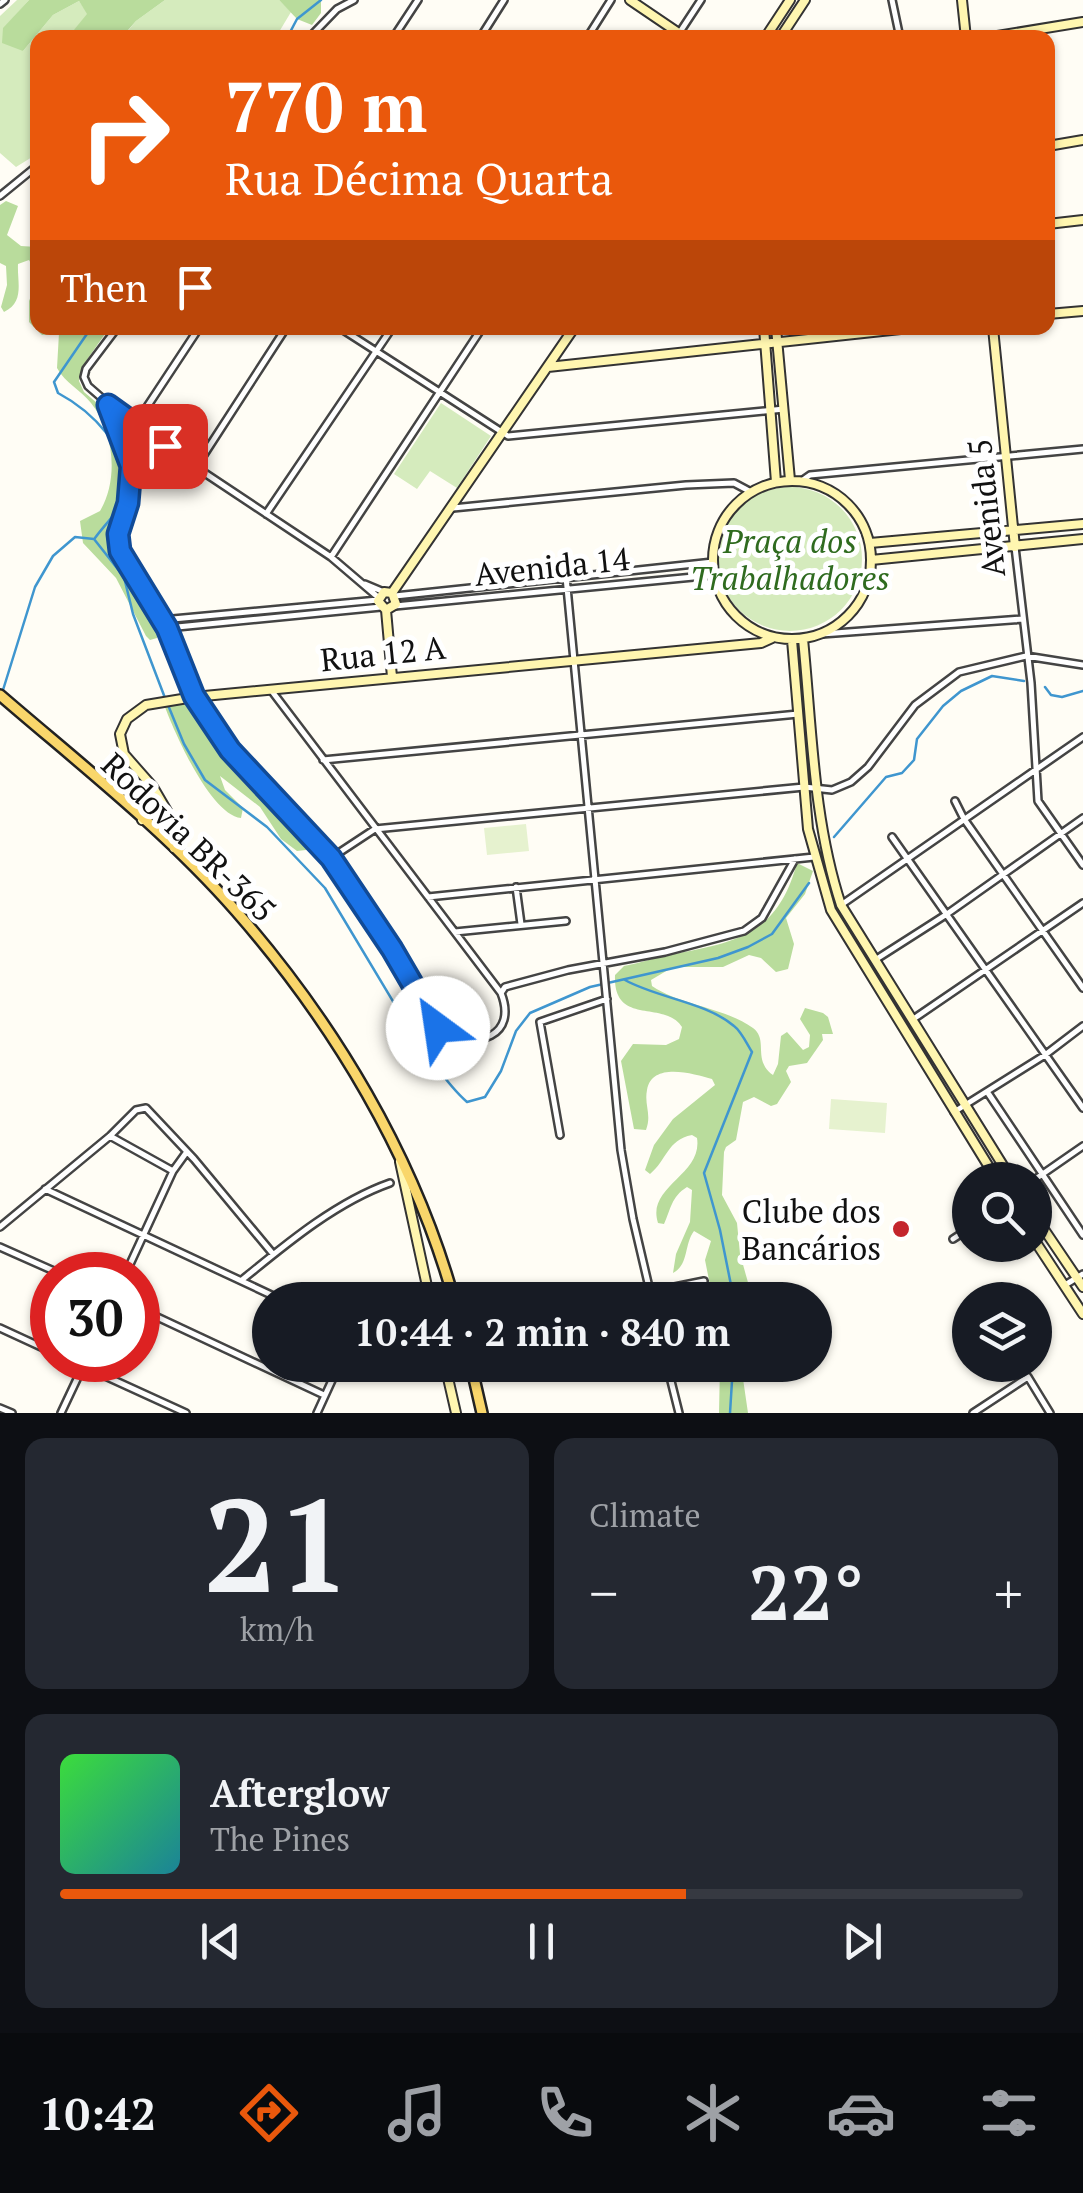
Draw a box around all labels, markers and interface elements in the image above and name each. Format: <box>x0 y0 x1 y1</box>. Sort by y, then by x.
text: 770 m <box>225 59 427 152</box>
icon: right <box>60 70 190 200</box>
text: Rua Décima Quarta <box>225 148 613 208</box>
icon: arrive <box>168 260 223 315</box>
text: Then <box>60 263 148 313</box>
pin <box>123 404 208 489</box>
icon: arrive <box>138 419 193 474</box>
street label: Avenida 5 <box>958 437 1014 579</box>
park label: Praça dos Trabalhadores <box>690 520 890 599</box>
street label: Avenida 14 <box>472 537 632 595</box>
street label: Rua 12 A <box>318 626 448 680</box>
street label: Rodovia BR-365 <box>93 743 285 931</box>
position arrow <box>386 976 490 1080</box>
map controls <box>952 1162 1052 1382</box>
button: search <box>952 1162 1052 1262</box>
place label: Clube dos Bancários <box>742 1190 881 1269</box>
marker: Clube dos Bancários <box>890 1218 912 1240</box>
speed limit sign: 30 <box>30 1252 160 1382</box>
button: layers <box>952 1282 1052 1382</box>
text: 10:44 · 2 min · 840 m <box>354 1307 730 1357</box>
text: 21 <box>204 1457 350 1629</box>
text: Climate <box>589 1494 701 1536</box>
text: 22° <box>748 1542 864 1641</box>
text: − <box>589 1556 618 1629</box>
text: + <box>994 1556 1023 1629</box>
text: km/h <box>240 1608 314 1650</box>
text: Afterglow <box>210 1768 390 1818</box>
text: The Pines <box>210 1818 350 1860</box>
icon: previous <box>193 1914 248 1969</box>
icon: pause <box>514 1914 569 1969</box>
icon: next <box>835 1914 890 1969</box>
icon: directions <box>234 2078 304 2148</box>
icon: music <box>382 2078 452 2148</box>
icon: phone <box>530 2078 600 2148</box>
icon: climate <box>678 2078 748 2148</box>
icon: car <box>826 2078 896 2148</box>
icon: filters <box>974 2078 1044 2148</box>
text: 10:42 <box>39 2083 156 2143</box>

